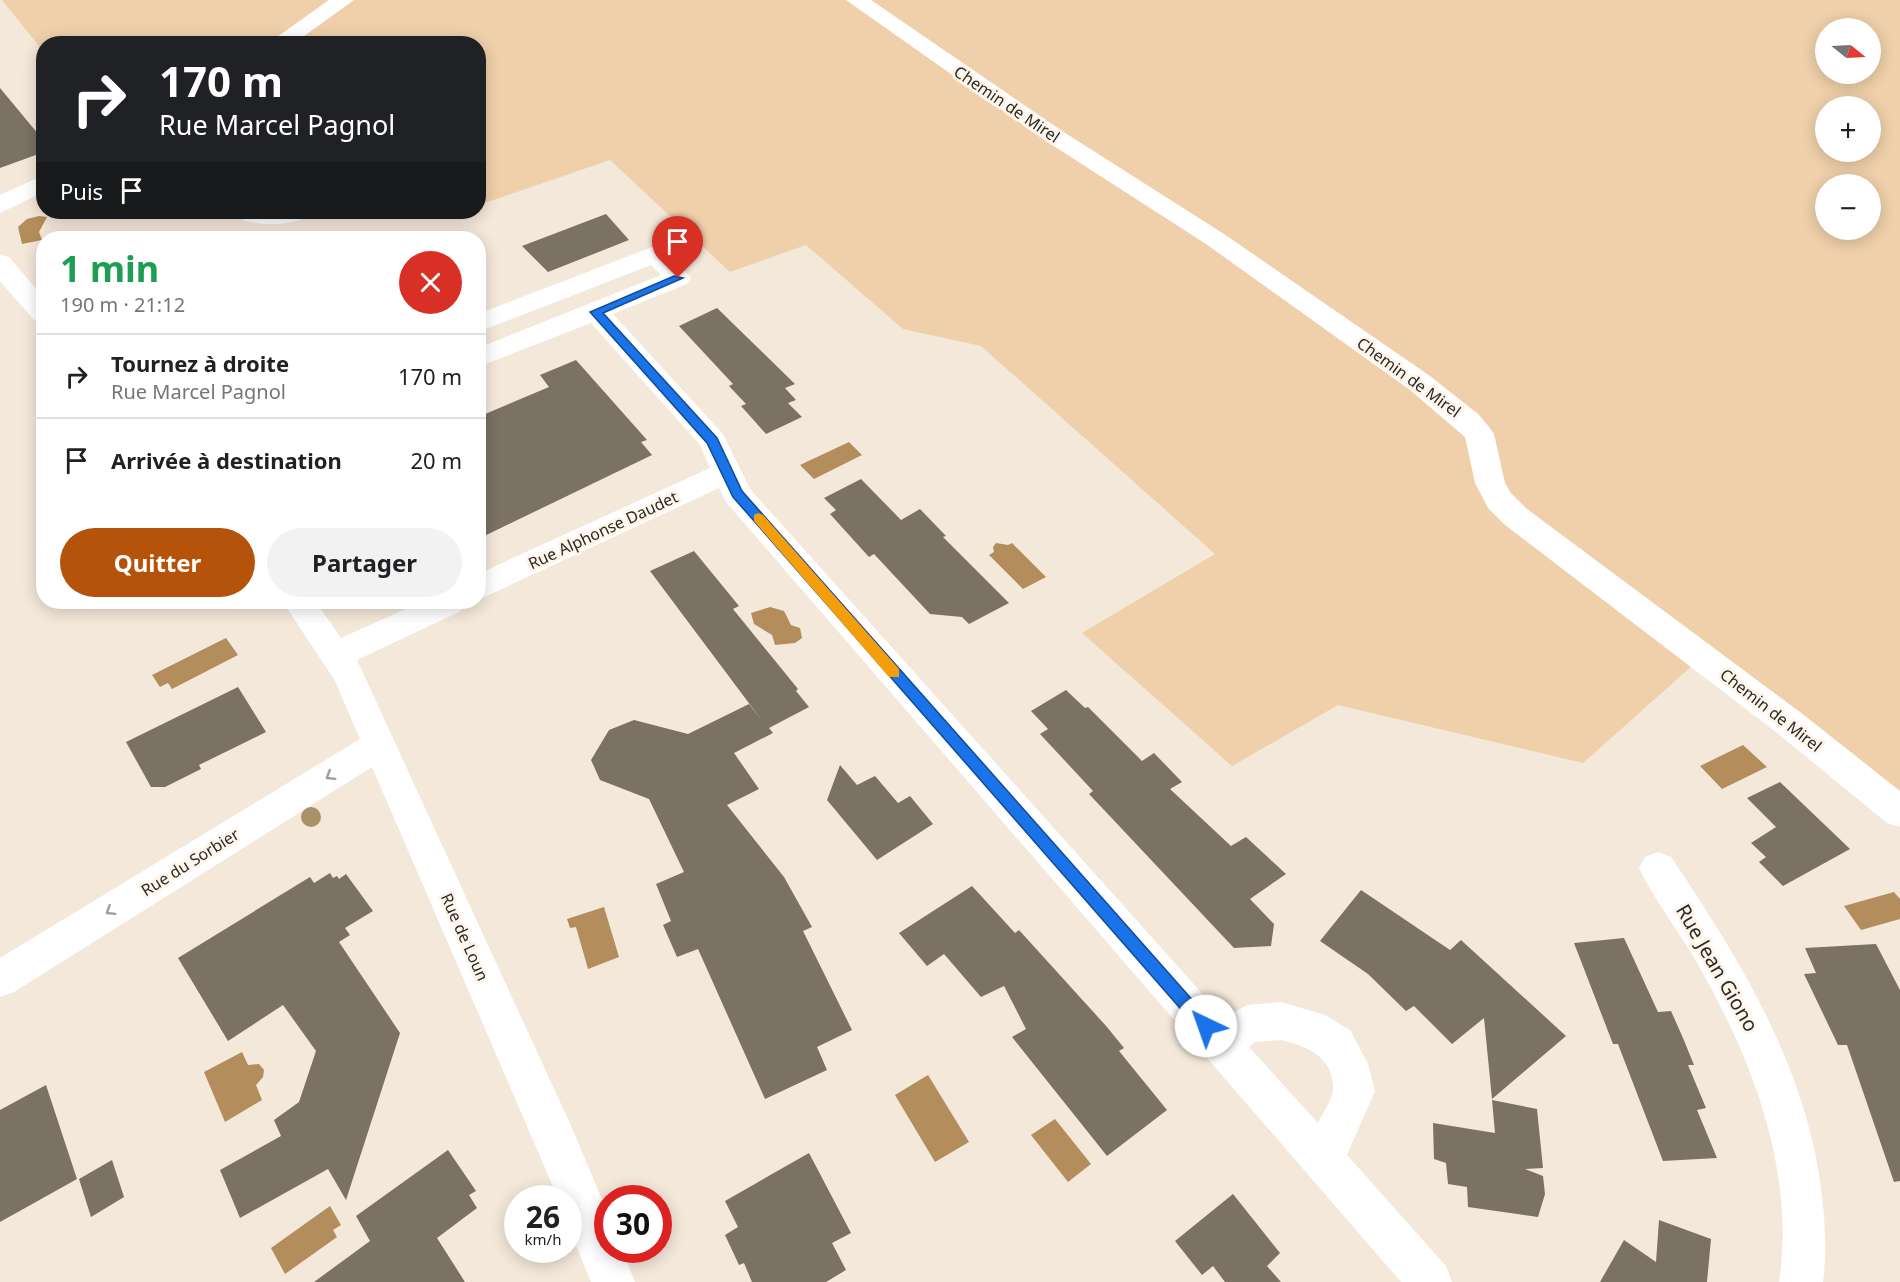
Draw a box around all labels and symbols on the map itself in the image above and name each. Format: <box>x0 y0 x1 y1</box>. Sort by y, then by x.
north arrow <box>1815 18 1881 84</box>
street label: Chemin de Mirel <box>950 60 1064 148</box>
pin <box>652 216 703 278</box>
street label: Chemin de Mirel <box>1353 332 1465 422</box>
street label: Rue Alphonse Daudet <box>525 486 682 574</box>
street label: Chemin de Mirel <box>1716 663 1826 757</box>
one-way arrow <box>325 768 336 779</box>
street label: Rue du Sorbier <box>137 823 243 901</box>
street label: Rue de Loun <box>436 890 494 984</box>
street label: Rue Jean Giono <box>1670 899 1765 1036</box>
one-way arrow <box>106 904 116 916</box>
position arrow <box>1174 994 1238 1058</box>
speed limit sign: 30 <box>594 1185 672 1263</box>

